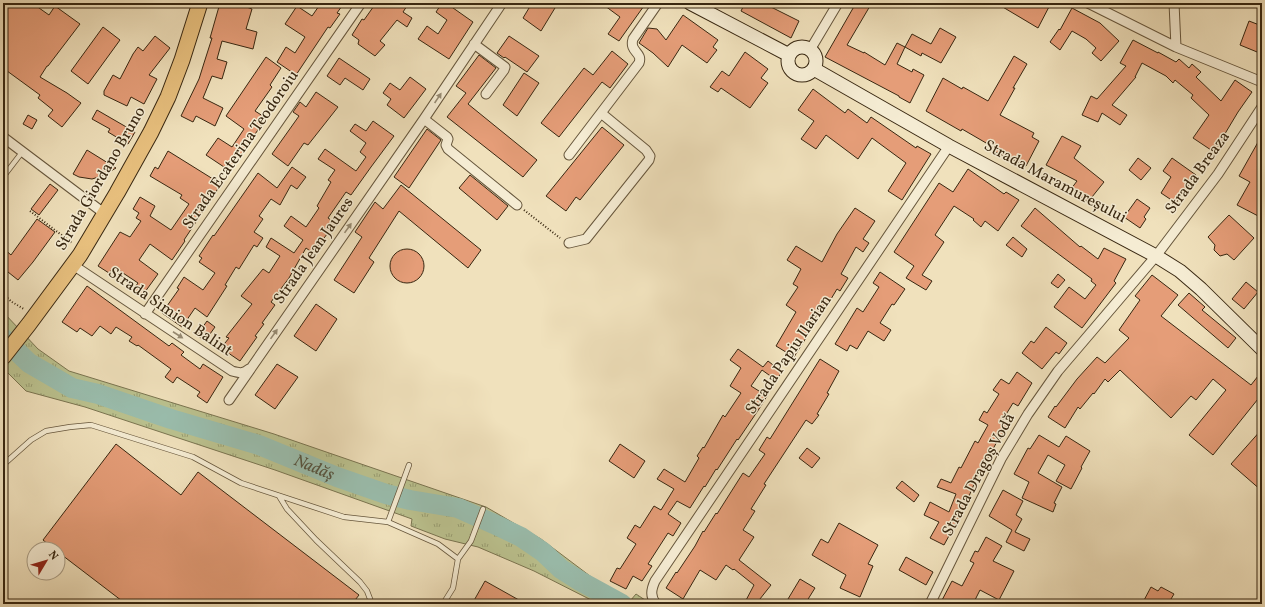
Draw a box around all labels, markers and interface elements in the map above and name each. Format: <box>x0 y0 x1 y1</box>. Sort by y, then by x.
street label: Strada Ecaterina Teodoroiu <box>178 66 304 234</box>
one-way arrow <box>434 93 442 103</box>
street label: Strada Giordano Bruno <box>51 103 151 255</box>
street label: Strada Breaza <box>1160 127 1236 219</box>
street label: Strada Maramureșului <box>980 135 1130 229</box>
street label: Strada Jean Jaures <box>269 193 359 309</box>
one-way arrow <box>344 223 352 233</box>
street label: Strada Simion Balint <box>103 262 237 362</box>
street label: Strada Papiu Ilarian <box>741 291 837 419</box>
one-way arrow <box>270 329 278 340</box>
one-way arrow <box>172 332 183 339</box>
street label: Strada Dragoș Vodă <box>937 409 1021 541</box>
water label: Nadăș <box>290 449 338 486</box>
north arrow <box>26 541 66 581</box>
text: N <box>44 548 61 564</box>

